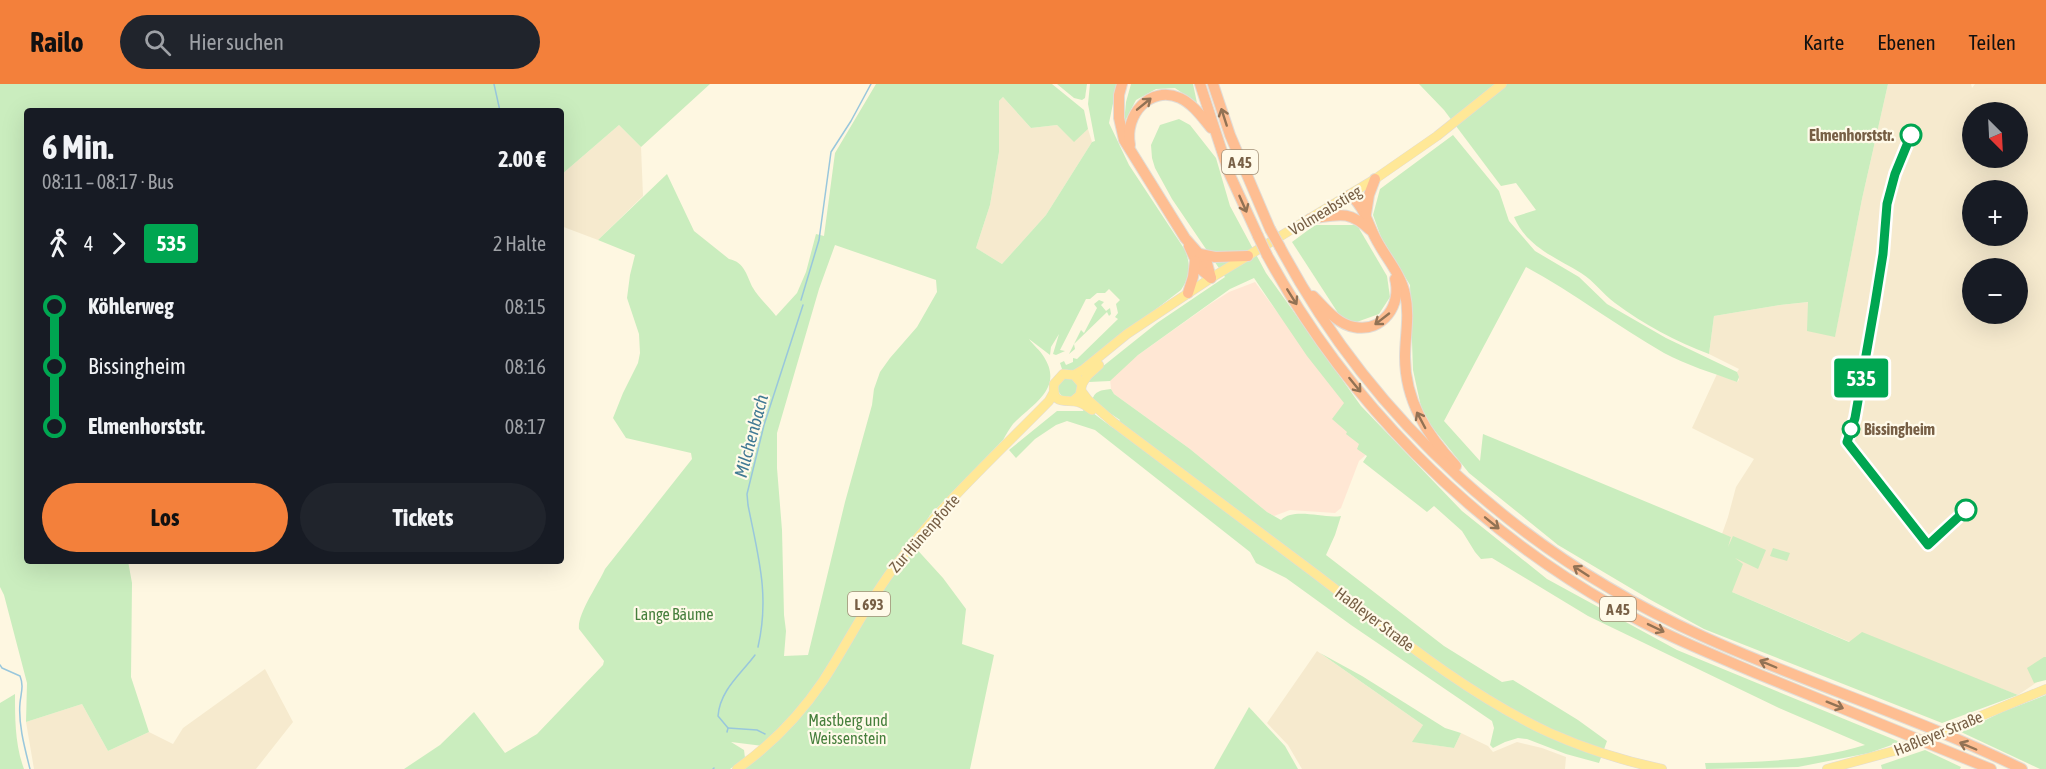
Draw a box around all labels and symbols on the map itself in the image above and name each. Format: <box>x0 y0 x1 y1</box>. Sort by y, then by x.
one-way arrow <box>1136 98 1152 111</box>
north arrow <box>1962 102 2028 168</box>
one-way arrow <box>1218 108 1229 127</box>
marker: Elmenhorststr. <box>1900 124 1922 146</box>
place label: Elmenhorststr. <box>1809 126 1894 144</box>
road number: A 45 <box>1222 150 1258 174</box>
street label: Volmeabstieg <box>1286 181 1365 239</box>
one-way arrow <box>1238 195 1249 213</box>
one-way arrow <box>1287 288 1299 305</box>
one-way arrow <box>1374 313 1390 325</box>
line badge: 535 <box>1826 358 1896 398</box>
one-way arrow <box>1348 377 1362 392</box>
water label: Milchenbach <box>730 392 772 480</box>
one-way arrow <box>1415 412 1427 429</box>
marker: Bissingheim <box>1842 420 1860 438</box>
place label: Bissingheim <box>1864 420 1935 438</box>
street label: Zur Hünenpforte <box>885 490 964 576</box>
unlabelled marker <box>1955 499 1977 521</box>
one-way arrow <box>1484 517 1500 530</box>
one-way arrow <box>1573 565 1590 577</box>
street label: Haßleyer Straße <box>1331 584 1418 655</box>
road number: L 693 <box>848 592 890 616</box>
road number: A 45 <box>1600 597 1636 621</box>
park label: Lange Bäume <box>635 605 713 624</box>
one-way arrow <box>1647 622 1665 634</box>
one-way arrow <box>1760 658 1778 669</box>
one-way arrow <box>1825 700 1844 711</box>
street label: Haßleyer Straße <box>1891 707 1985 760</box>
park label: Mastberg und Weissenstein <box>808 711 888 747</box>
one-way arrow <box>1960 740 1978 751</box>

